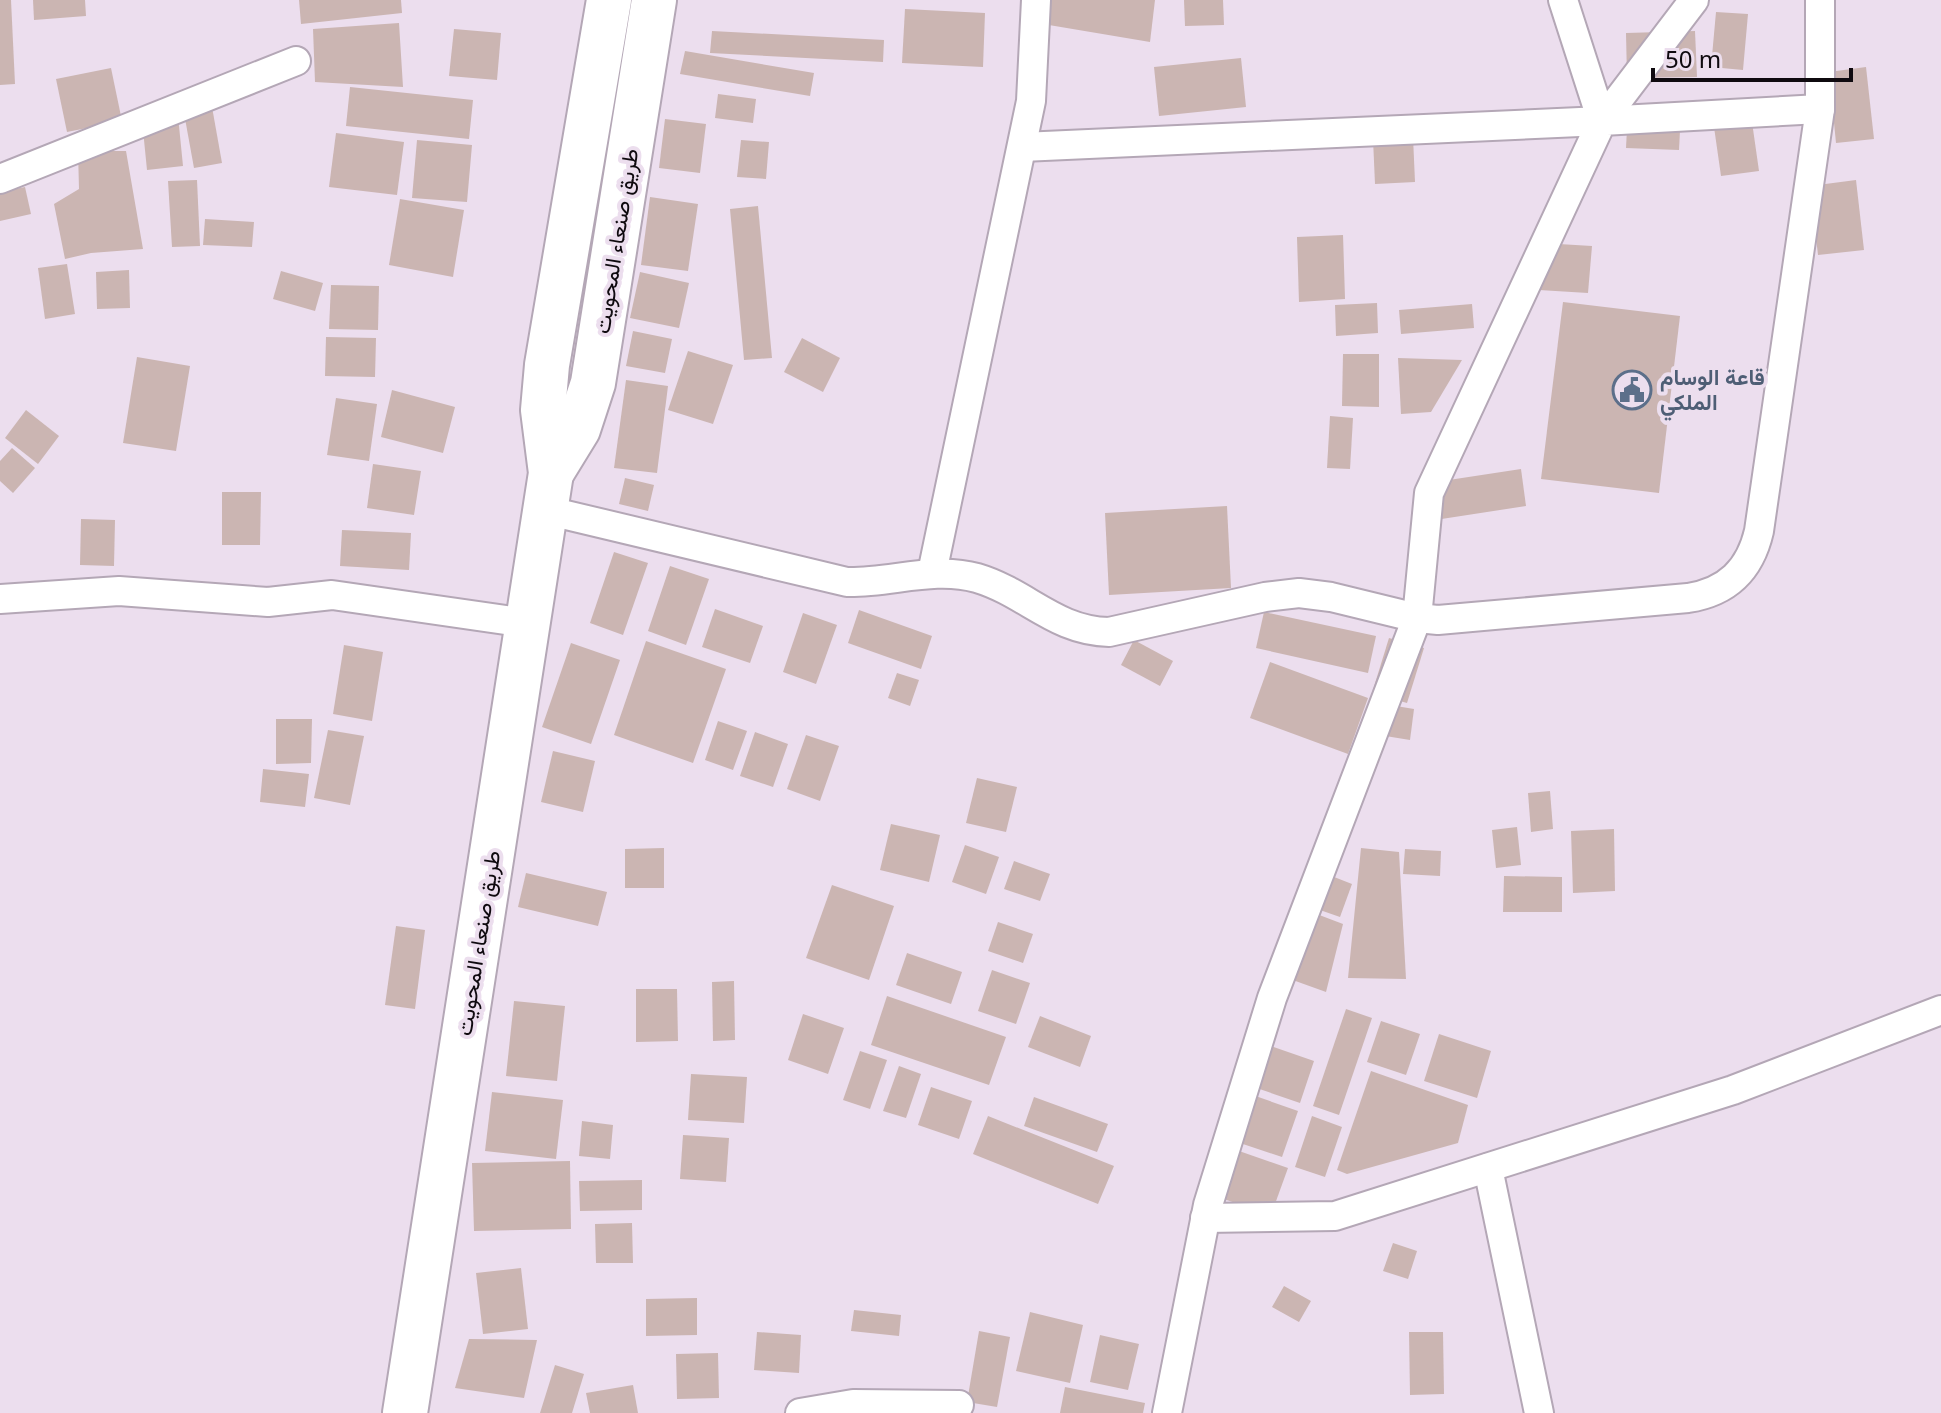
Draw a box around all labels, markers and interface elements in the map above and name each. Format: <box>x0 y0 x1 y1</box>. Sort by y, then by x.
scale bar <box>1653 32 1851 82</box>
text: 50 m <box>1665 42 1721 75</box>
street label: طريق صنعاء المحويت <box>586 146 644 336</box>
place label: قاعة الوسام الملكي <box>1660 361 1765 421</box>
public building icon: قاعة الوسام الملكي <box>1611 369 1653 411</box>
street label: طريق صنعاء المحويت <box>448 848 506 1038</box>

